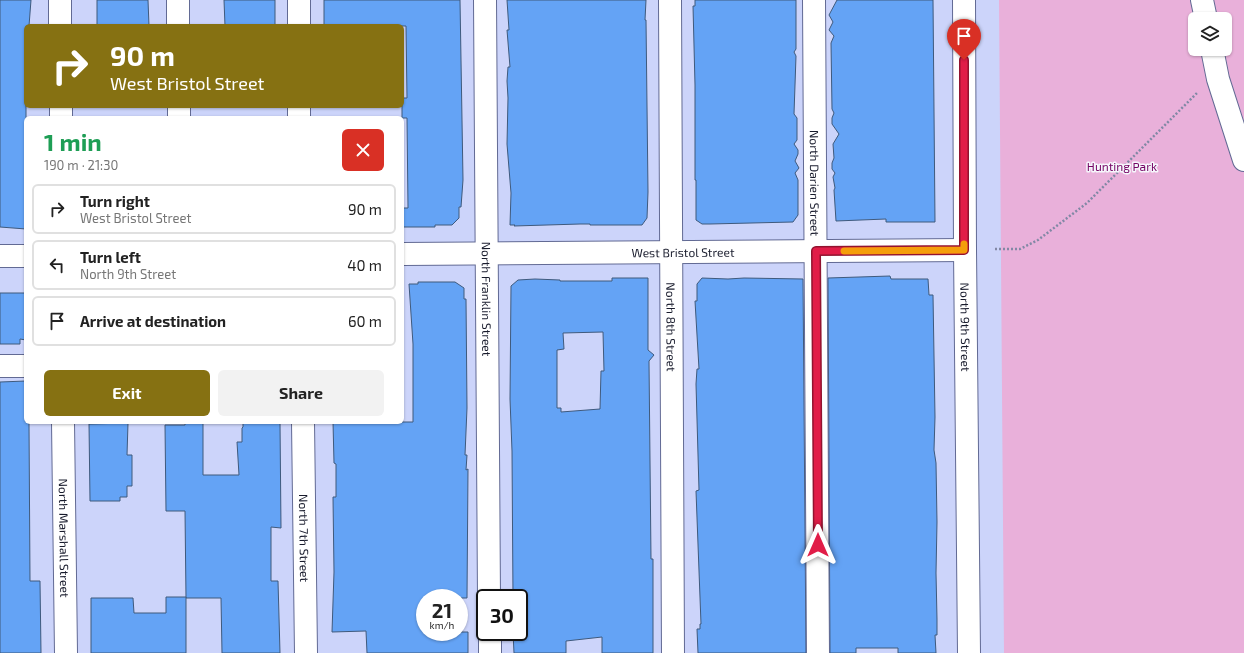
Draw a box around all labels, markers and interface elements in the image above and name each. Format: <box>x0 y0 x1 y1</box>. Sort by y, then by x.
map controls <box>1188 12 1232 56</box>
button: layers <box>1188 12 1232 56</box>
pin <box>947 19 981 60</box>
icon: arrive <box>953 25 975 47</box>
text: 90 m <box>110 38 175 72</box>
icon: right <box>44 40 96 92</box>
text: West Bristol Street <box>110 72 264 94</box>
text: 1 min <box>44 127 102 156</box>
button: close <box>342 129 384 171</box>
street label: North Darien Street <box>808 130 822 237</box>
text: 190 m · 21:30 <box>44 157 118 173</box>
park label: Hunting Park <box>1087 159 1157 173</box>
text: Turn right <box>80 192 150 210</box>
icon: right <box>46 198 68 220</box>
text: 90 m <box>348 200 382 218</box>
text: West Bristol Street <box>80 210 192 226</box>
street label: North Franklin Street <box>480 242 494 357</box>
street label: West Bristol Street <box>631 245 735 259</box>
text: Turn left <box>80 248 141 266</box>
icon: left <box>46 254 68 276</box>
text: 40 m <box>347 256 382 274</box>
text: North 9th Street <box>80 266 176 282</box>
street label: North 8th Street <box>664 282 679 372</box>
street label: North 9th Street <box>958 282 973 372</box>
icon: arrive <box>46 310 68 332</box>
text: Arrive at destination <box>80 312 226 330</box>
text: 60 m <box>348 312 382 330</box>
button: Exit <box>44 370 210 416</box>
button: Share <box>218 370 384 416</box>
street label: North Marshall Street <box>57 478 72 598</box>
street label: North 7th Street <box>297 494 312 583</box>
position arrow <box>797 524 839 566</box>
speed limit sign: 30 <box>476 589 528 641</box>
text: 21 <box>432 598 452 622</box>
text: km/h <box>430 619 454 631</box>

